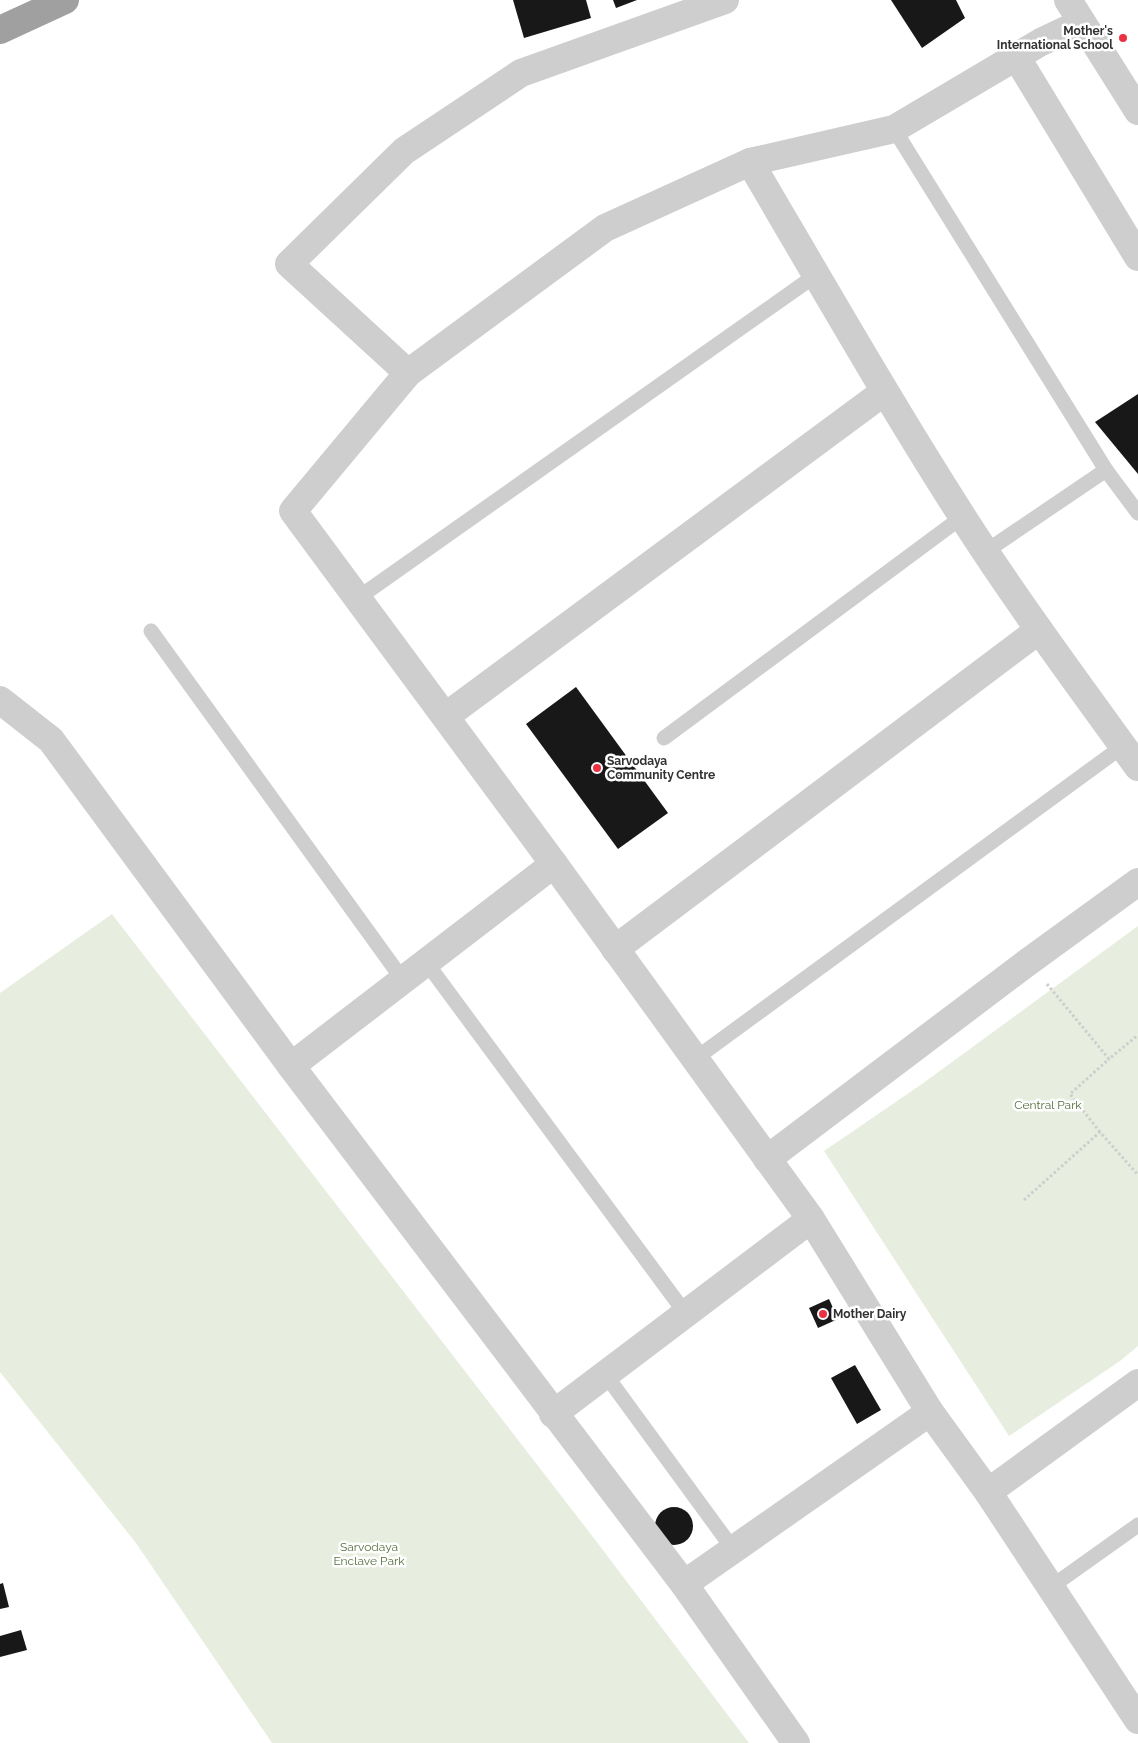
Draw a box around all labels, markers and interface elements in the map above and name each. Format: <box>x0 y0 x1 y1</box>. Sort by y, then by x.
place label: Mother's International School <box>997 24 1113 52</box>
marker: Mother's International School <box>1117 32 1129 44</box>
place label: Sarvodaya Community Centre <box>607 754 715 782</box>
marker: Sarvodaya Community Centre <box>591 762 603 774</box>
park label: Central Park <box>1014 1098 1082 1112</box>
place label: Mother Dairy <box>833 1307 907 1321</box>
marker: Mother Dairy <box>817 1308 829 1320</box>
park label: Sarvodaya Enclave Park <box>333 1540 405 1568</box>

